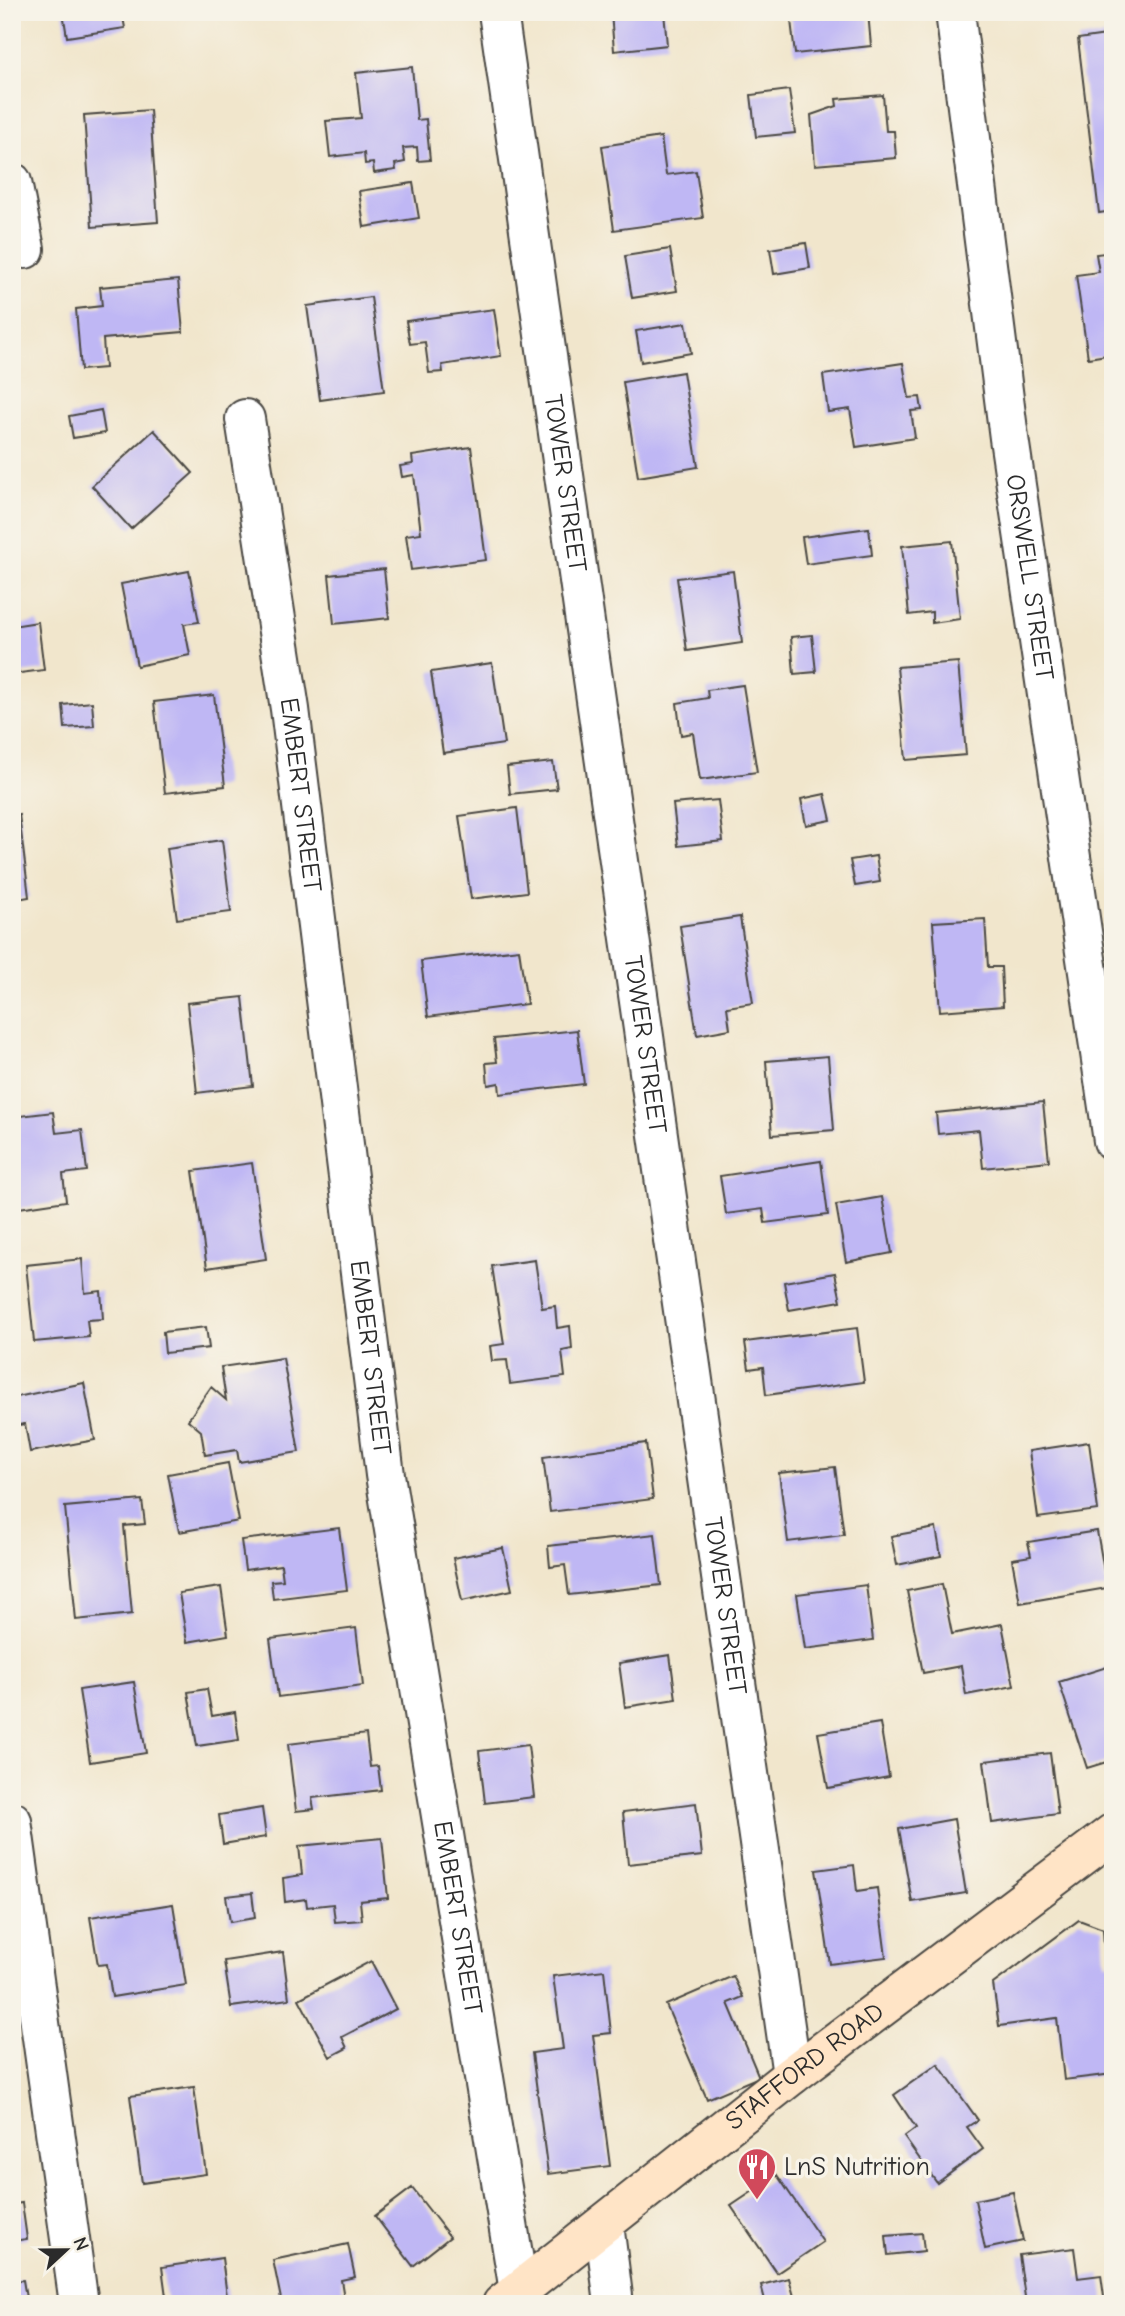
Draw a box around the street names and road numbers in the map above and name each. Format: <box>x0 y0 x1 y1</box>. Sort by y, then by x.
street label: TOWER STREET <box>538 392 593 574</box>
street label: ORSWELL STREET <box>1000 472 1060 683</box>
street label: EMBERT STREET <box>273 696 328 894</box>
street label: TOWER STREET <box>618 954 673 1136</box>
street label: EMBERT STREET <box>344 1259 397 1457</box>
street label: TOWER STREET <box>698 1515 753 1697</box>
street label: EMBERT STREET <box>427 1819 488 2017</box>
street label: STAFFORD ROAD <box>720 1996 890 2136</box>

